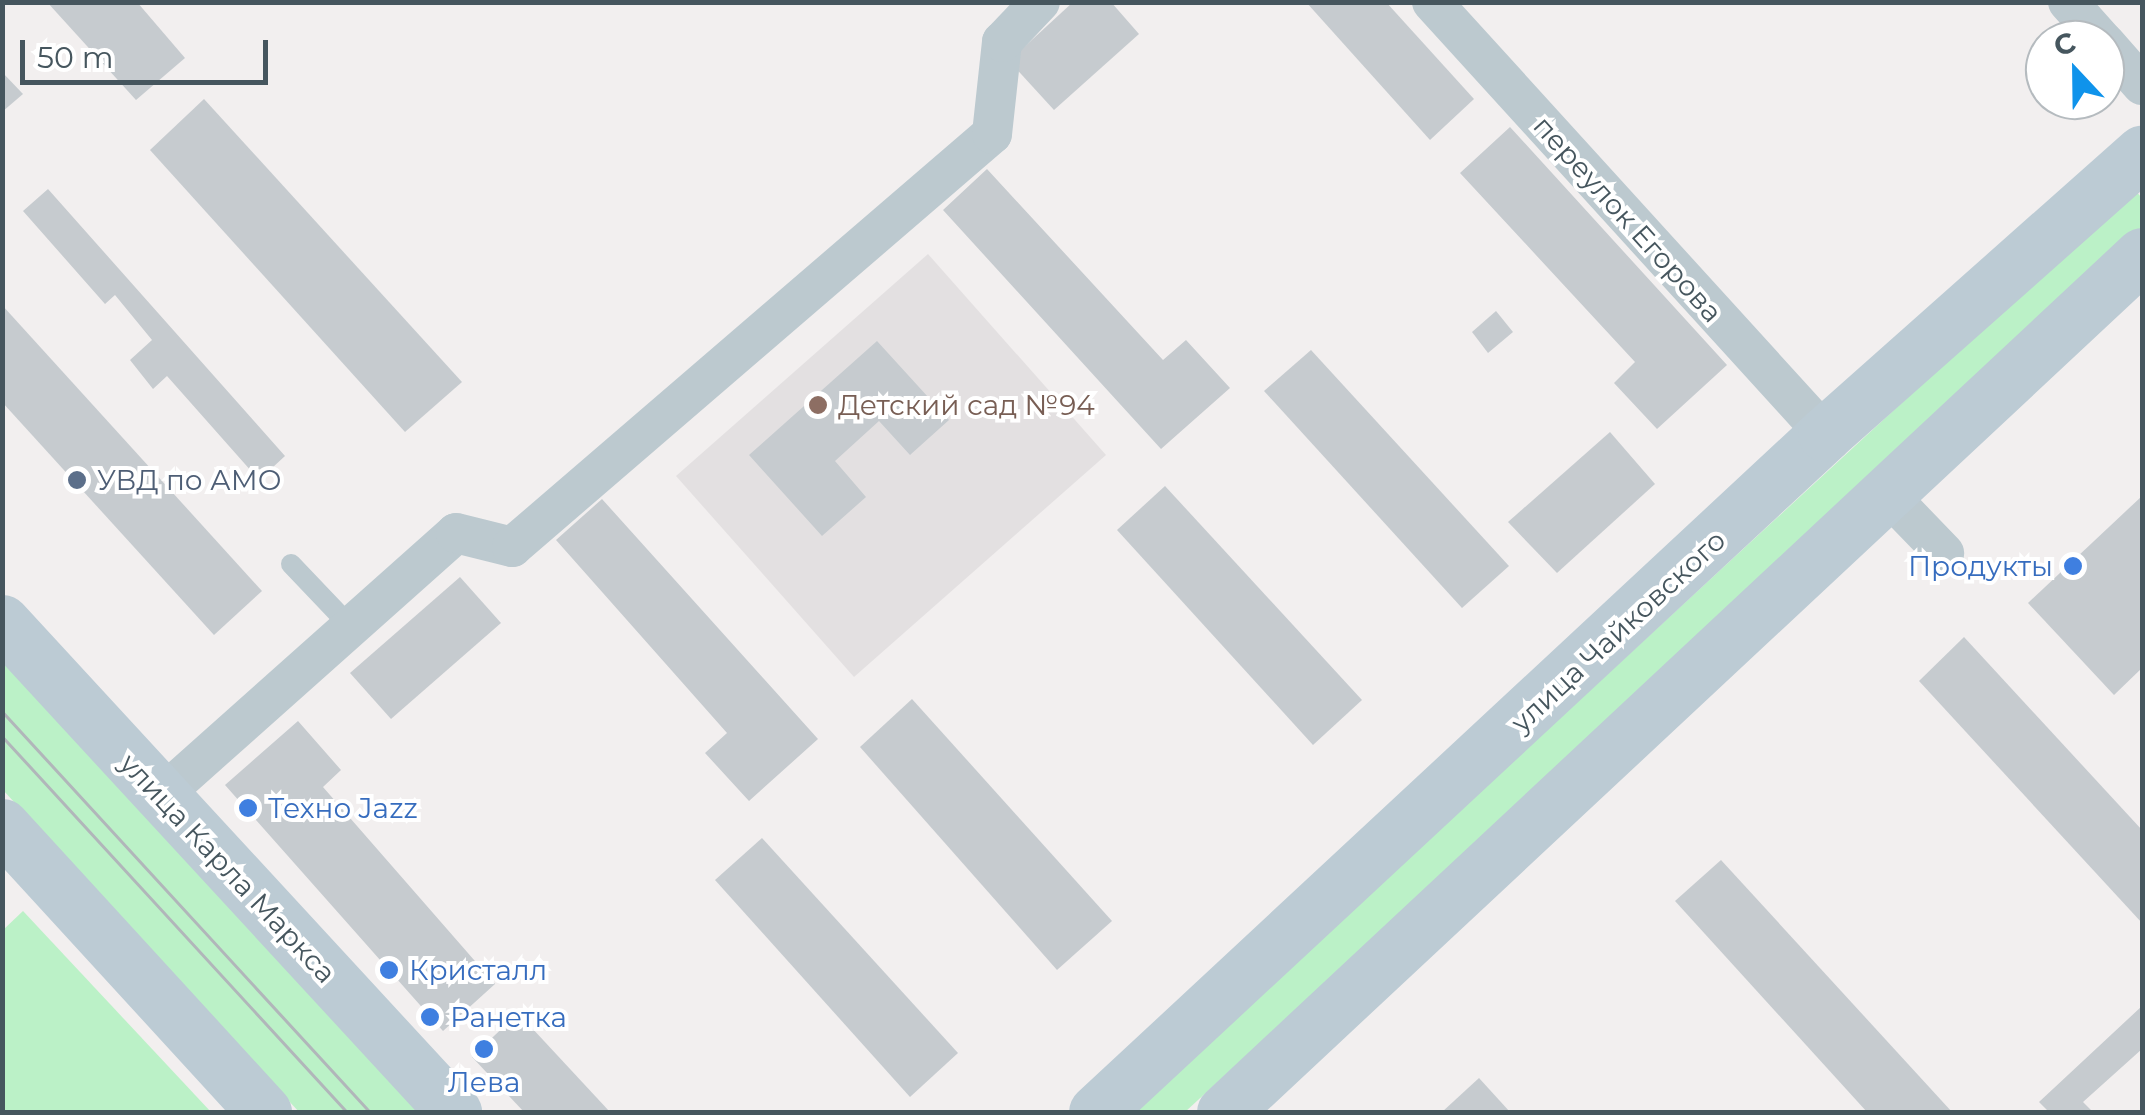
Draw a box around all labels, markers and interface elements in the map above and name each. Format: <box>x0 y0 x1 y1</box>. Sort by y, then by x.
scale bar <box>25 20 272 82</box>
north arrow <box>2025 20 2125 120</box>
text: С <box>2049 24 2080 64</box>
text: 50 m <box>37 39 114 76</box>
street label: переулок Егорова <box>1527 109 1729 329</box>
place label: Детский сад №94 <box>838 388 1095 422</box>
marker: Детский сад №94 <box>807 394 829 416</box>
place label: УВД по АМО <box>97 463 282 497</box>
marker: УВД по АМО <box>66 469 88 491</box>
street label: улица Чайковского <box>1504 523 1732 739</box>
place label: Продукты <box>1908 549 2053 583</box>
marker: Продукты <box>2062 555 2084 577</box>
street label: улица Карла Маркса <box>113 746 343 990</box>
place label: Техно Jazz <box>268 791 418 825</box>
marker: Техно Jazz <box>237 797 259 819</box>
place label: Кристалл <box>409 953 547 987</box>
marker: Кристалл <box>378 959 400 981</box>
place label: Ранетка <box>450 1000 567 1034</box>
marker: Ранетка <box>419 1006 441 1028</box>
marker: Лева <box>473 1038 495 1060</box>
place label: Лева <box>448 1065 520 1099</box>

